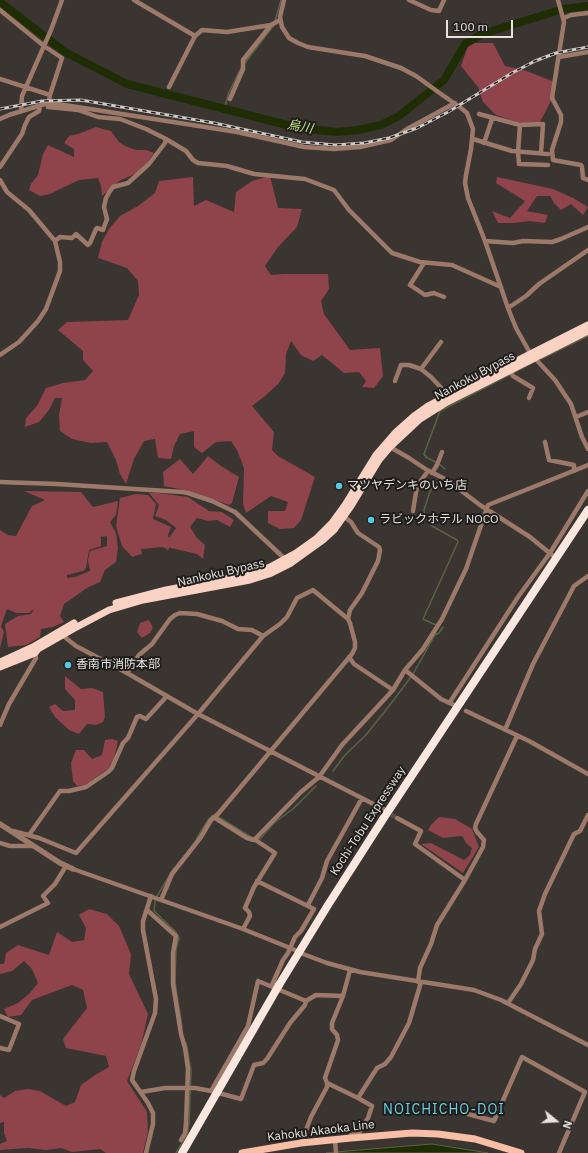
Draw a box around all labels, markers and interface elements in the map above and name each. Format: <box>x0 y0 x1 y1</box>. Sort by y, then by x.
scale bar <box>448 12 515 38</box>
text: 100 m <box>453 19 488 34</box>
water label: 烏川 <box>286 117 314 137</box>
street label: Nankoku Bypass <box>432 349 518 403</box>
place label: マツヤデンキのいち店 <box>347 479 467 493</box>
marker: マツヤデンキのいち店 <box>334 481 344 491</box>
place label: ラビックホテル NOCO <box>379 513 499 527</box>
marker: ラビックホテル NOCO <box>366 515 376 525</box>
street label: Nankoku Bypass <box>176 556 266 590</box>
place label: 香南市消防本部 <box>76 658 160 672</box>
marker: 香南市消防本部 <box>63 660 73 670</box>
street label: Kochi-Tobu Expressway <box>327 764 409 878</box>
north arrow <box>536 1101 576 1141</box>
district label: NOICHICHO-DOI <box>383 1102 505 1118</box>
street label: Kahoku Akaoka Line <box>266 1117 376 1145</box>
text: N <box>560 1119 575 1131</box>

